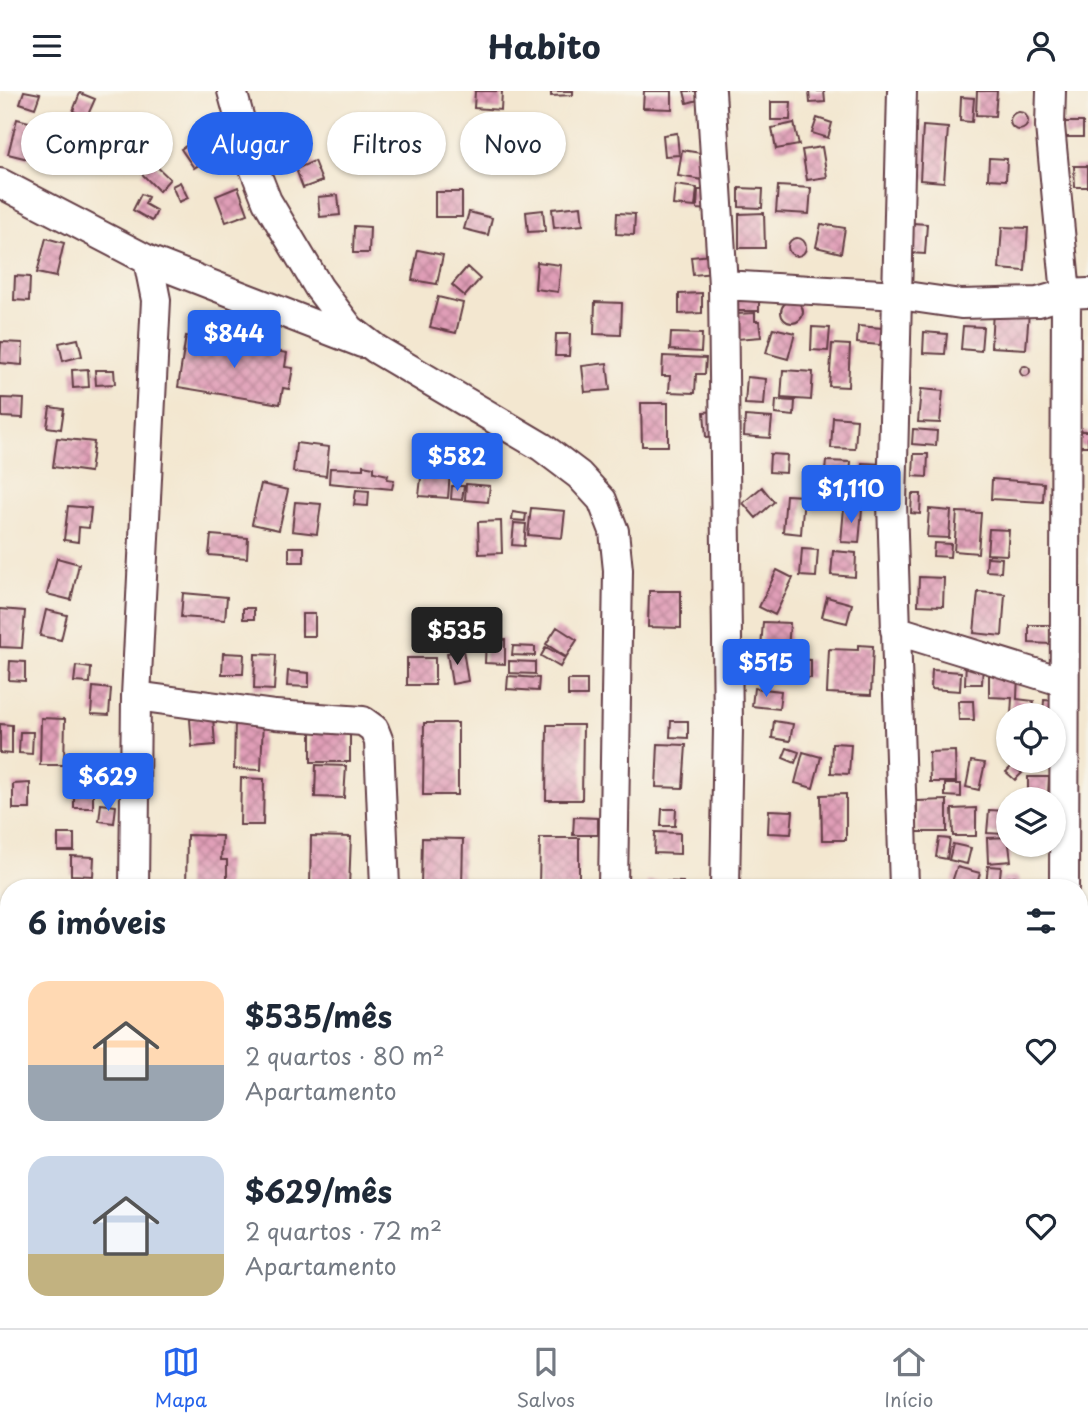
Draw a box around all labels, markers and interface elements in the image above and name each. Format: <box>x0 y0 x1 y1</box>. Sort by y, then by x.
text: Habito <box>488 22 600 70</box>
icon: menu <box>28 27 66 65</box>
icon: person <box>1022 27 1060 65</box>
chip: Comprar <box>21 112 173 175</box>
chip: Alugar <box>187 112 313 175</box>
chip: Filtros <box>327 112 446 175</box>
chip: Novo <box>460 112 566 175</box>
pin: $844 <box>193 310 275 370</box>
text: $844 <box>204 315 264 350</box>
pin: $582 <box>416 433 498 493</box>
text: $582 <box>428 438 486 473</box>
pin: $1,110 <box>794 465 908 525</box>
text: $1,110 <box>818 470 884 505</box>
pin: $535 <box>416 607 498 667</box>
text: $535 <box>427 612 487 647</box>
pin: $515 <box>725 639 807 699</box>
text: $515 <box>739 644 793 679</box>
map controls <box>996 703 1066 857</box>
button: locate <box>996 703 1066 773</box>
pin: $629 <box>67 753 149 813</box>
text: $629 <box>78 758 138 793</box>
button: layers <box>996 787 1066 857</box>
text: 6 imóveis <box>28 899 166 944</box>
icon: filters <box>1022 902 1060 940</box>
text: $535/mês <box>245 993 392 1038</box>
icon: home <box>84 1009 168 1093</box>
icon: heart <box>1022 1032 1060 1070</box>
text: 2 quartos · 80 m² <box>245 1038 445 1073</box>
text: Apartamento <box>245 1073 397 1108</box>
text: $629/mês <box>245 1168 392 1213</box>
icon: home <box>84 1184 168 1268</box>
icon: heart <box>1022 1207 1060 1245</box>
text: 2 quartos · 72 m² <box>245 1213 442 1248</box>
text: Apartamento <box>245 1248 397 1283</box>
tab: Mapa <box>155 1343 207 1413</box>
tab: Salvos <box>516 1343 575 1413</box>
tab: Início <box>884 1343 933 1413</box>

